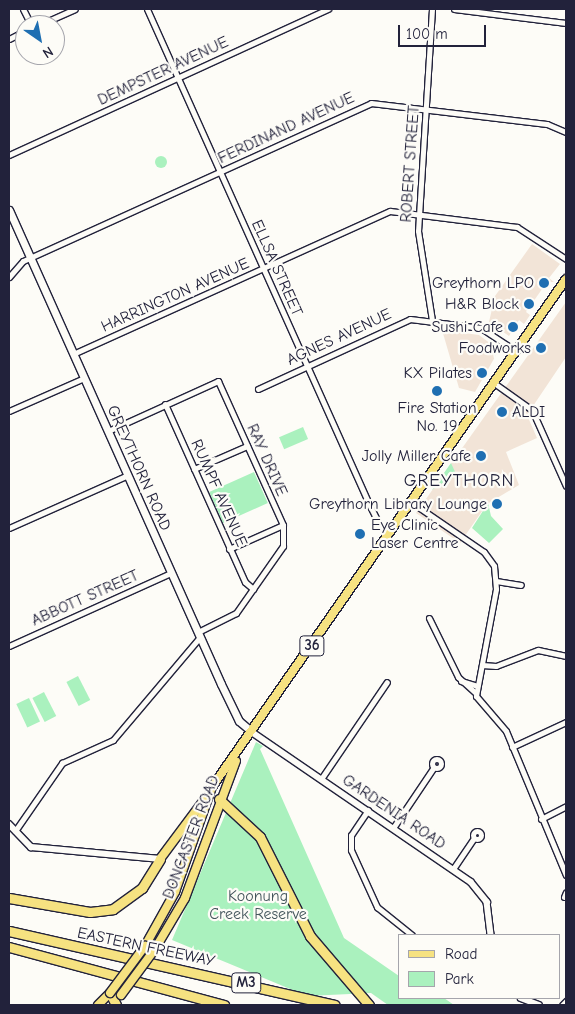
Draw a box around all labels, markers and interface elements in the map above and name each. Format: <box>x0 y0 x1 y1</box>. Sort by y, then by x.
north arrow <box>15 15 65 65</box>
scale bar <box>400 15 488 47</box>
text: 100 m <box>406 25 448 43</box>
street label: DEMPSTER AVENUE <box>95 32 231 110</box>
text: N <box>39 43 56 62</box>
street label: FERDINAND AVENUE <box>215 88 357 168</box>
street label: ROBERT STREET <box>396 105 424 223</box>
street label: ELLSA STREET <box>247 217 307 319</box>
street label: HARRINGTON AVENUE <box>98 254 252 336</box>
place label: Greythorn LPO <box>432 273 534 293</box>
marker: Greythorn LPO <box>538 277 550 289</box>
place label: H&R Block <box>445 294 519 314</box>
marker: H&R Block <box>523 298 535 310</box>
street label: AGNES AVENUE <box>284 304 394 370</box>
place label: Sushi Cafe <box>432 317 503 337</box>
marker: Sushi Cafe <box>507 321 519 333</box>
place label: Foodworks <box>459 338 531 358</box>
marker: Foodworks <box>535 342 547 354</box>
place label: KX Pilates <box>404 363 472 383</box>
marker: KX Pilates <box>476 367 488 379</box>
marker: Fire Station No. 19 <box>431 385 443 397</box>
place label: Fire Station No. 19 <box>398 398 476 436</box>
street label: GREYTHORN ROAD <box>103 402 175 534</box>
place label: ALDI <box>512 402 545 422</box>
marker: ALDI <box>496 406 508 418</box>
street label: RAY DRIVE <box>243 421 291 499</box>
street label: RUMPF AVENUE <box>187 436 251 550</box>
place label: Jolly Miller Cafe <box>362 446 471 466</box>
marker: Jolly Miller Cafe <box>475 450 487 462</box>
district label: GREYTHORN <box>403 470 515 492</box>
place label: Greythorn Library Lounge <box>309 494 487 514</box>
marker: Greythorn Library Lounge <box>491 498 503 510</box>
place label: Eye Clinic Laser Centre <box>371 515 459 553</box>
marker: Eye Clinic Laser Centre <box>353 527 367 541</box>
street label: ABBOTT STREET <box>28 566 142 630</box>
road number: 36 <box>298 634 326 658</box>
street label: GARDENIA ROAD <box>339 770 449 854</box>
street label: DONCASTER ROAD <box>159 772 223 902</box>
park label: Koonung Creek Reserve <box>209 886 307 924</box>
street label: EASTERN FREEWAY <box>75 923 217 971</box>
legend <box>398 934 560 999</box>
text: Road <box>445 945 477 963</box>
road number: M3 <box>231 970 261 996</box>
text: Park <box>445 970 474 988</box>

